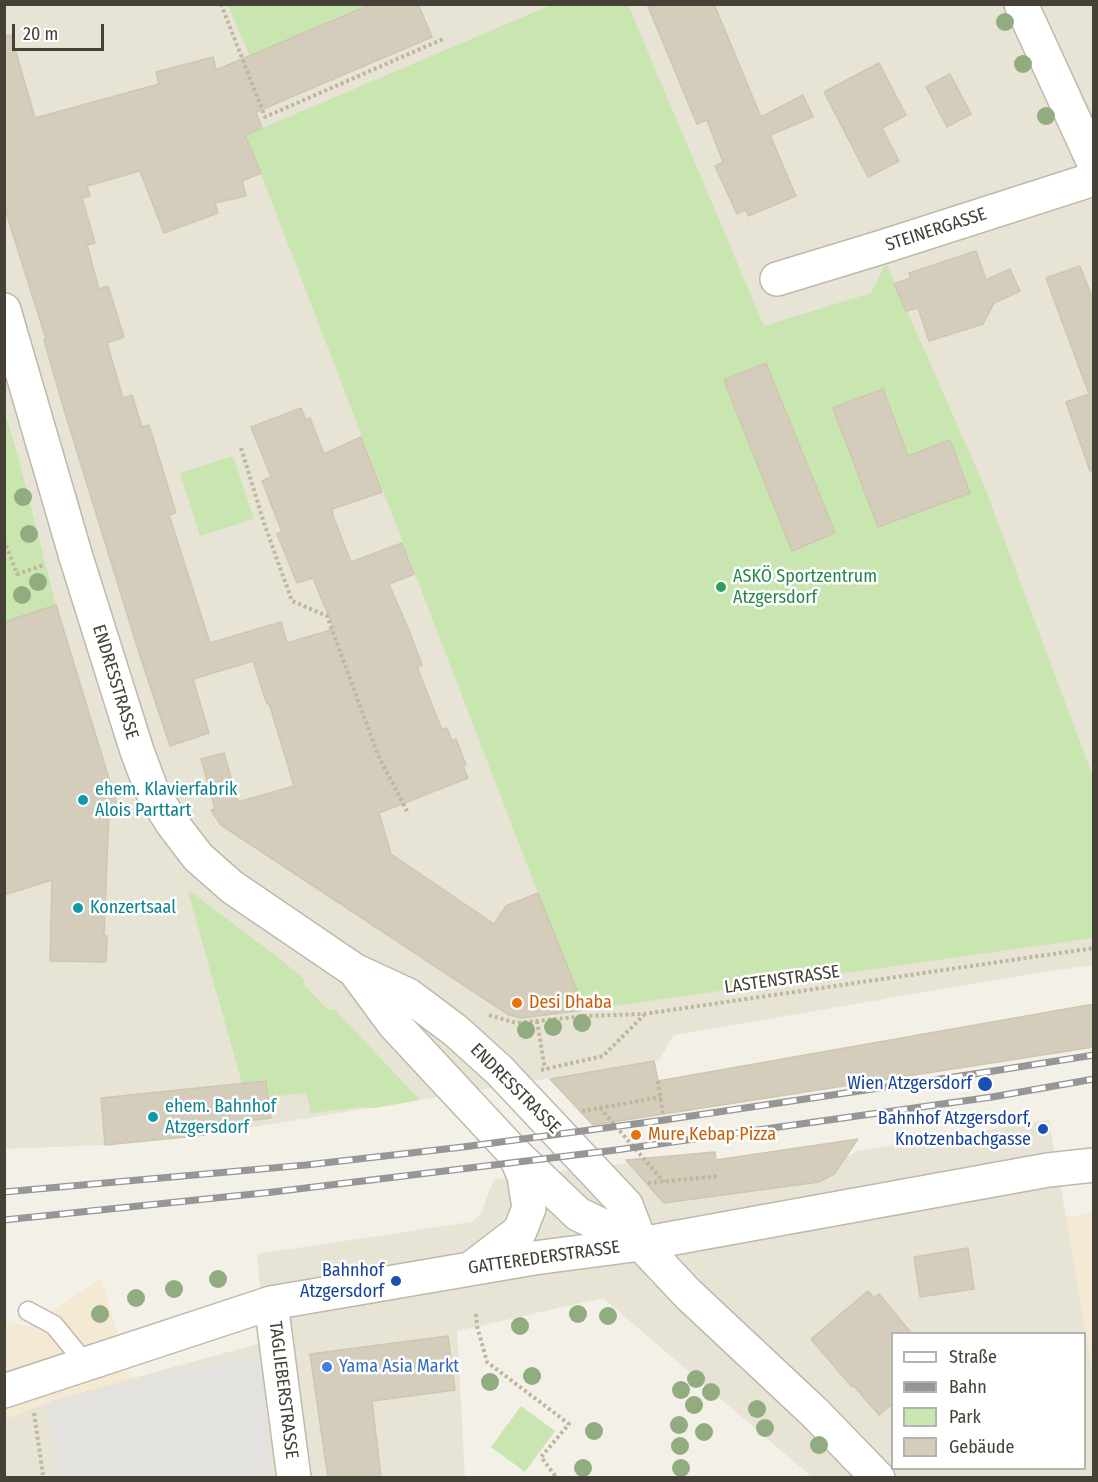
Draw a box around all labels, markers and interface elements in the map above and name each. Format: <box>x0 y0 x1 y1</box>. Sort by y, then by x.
scale bar <box>15 12 106 50</box>
text: 20 m <box>23 23 58 45</box>
street label: STEINERGASSE <box>883 204 989 256</box>
place label: ASKÖ Sportzentrum Atzgersdorf <box>733 566 877 608</box>
marker: ASKÖ Sportzentrum Atzgersdorf <box>714 580 728 594</box>
street label: ENDRESSTRASSE <box>87 622 143 742</box>
place label: ehem. Klavierfabrik Alois Parttart <box>95 779 237 822</box>
marker: ehem. Klavierfabrik Alois Parttart <box>76 793 90 807</box>
place label: Konzertsaal <box>90 897 176 919</box>
marker: Konzertsaal <box>71 901 85 915</box>
street label: LASTENSTRASSE <box>723 961 841 999</box>
place label: Desi Dhaba <box>529 992 612 1014</box>
marker: Desi Dhaba <box>510 996 524 1010</box>
street label: ENDRESSTRASSE <box>465 1039 565 1139</box>
place label: Wien Atzgersdorf <box>847 1073 972 1095</box>
marker: Wien Atzgersdorf <box>976 1075 994 1093</box>
place label: ehem. Bahnhof Atzgersdorf <box>165 1096 276 1138</box>
place label: Bahnhof Atzgersdorf, Knotzenbachgasse <box>878 1108 1031 1150</box>
marker: ehem. Bahnhof Atzgersdorf <box>146 1110 160 1124</box>
marker: Bahnhof Atzgersdorf, Knotzenbachgasse <box>1036 1122 1050 1136</box>
place label: Mure Kebap Pizza <box>648 1124 776 1146</box>
marker: Mure Kebap Pizza <box>629 1128 643 1142</box>
street label: GATTEREDERSTRASSE <box>467 1237 621 1279</box>
place label: Bahnhof Atzgersdorf <box>300 1260 384 1302</box>
marker: Bahnhof Atzgersdorf <box>389 1274 403 1288</box>
street label: TAGLIEBERSTRASSE <box>264 1320 302 1460</box>
legend <box>891 1332 1086 1470</box>
text: Straße <box>949 1346 997 1368</box>
place label: Yama Asia Markt <box>339 1356 459 1378</box>
marker: Yama Asia Markt <box>320 1360 334 1374</box>
text: Bahn <box>949 1376 987 1398</box>
text: Park <box>949 1406 981 1428</box>
text: Gebäude <box>949 1436 1014 1458</box>

